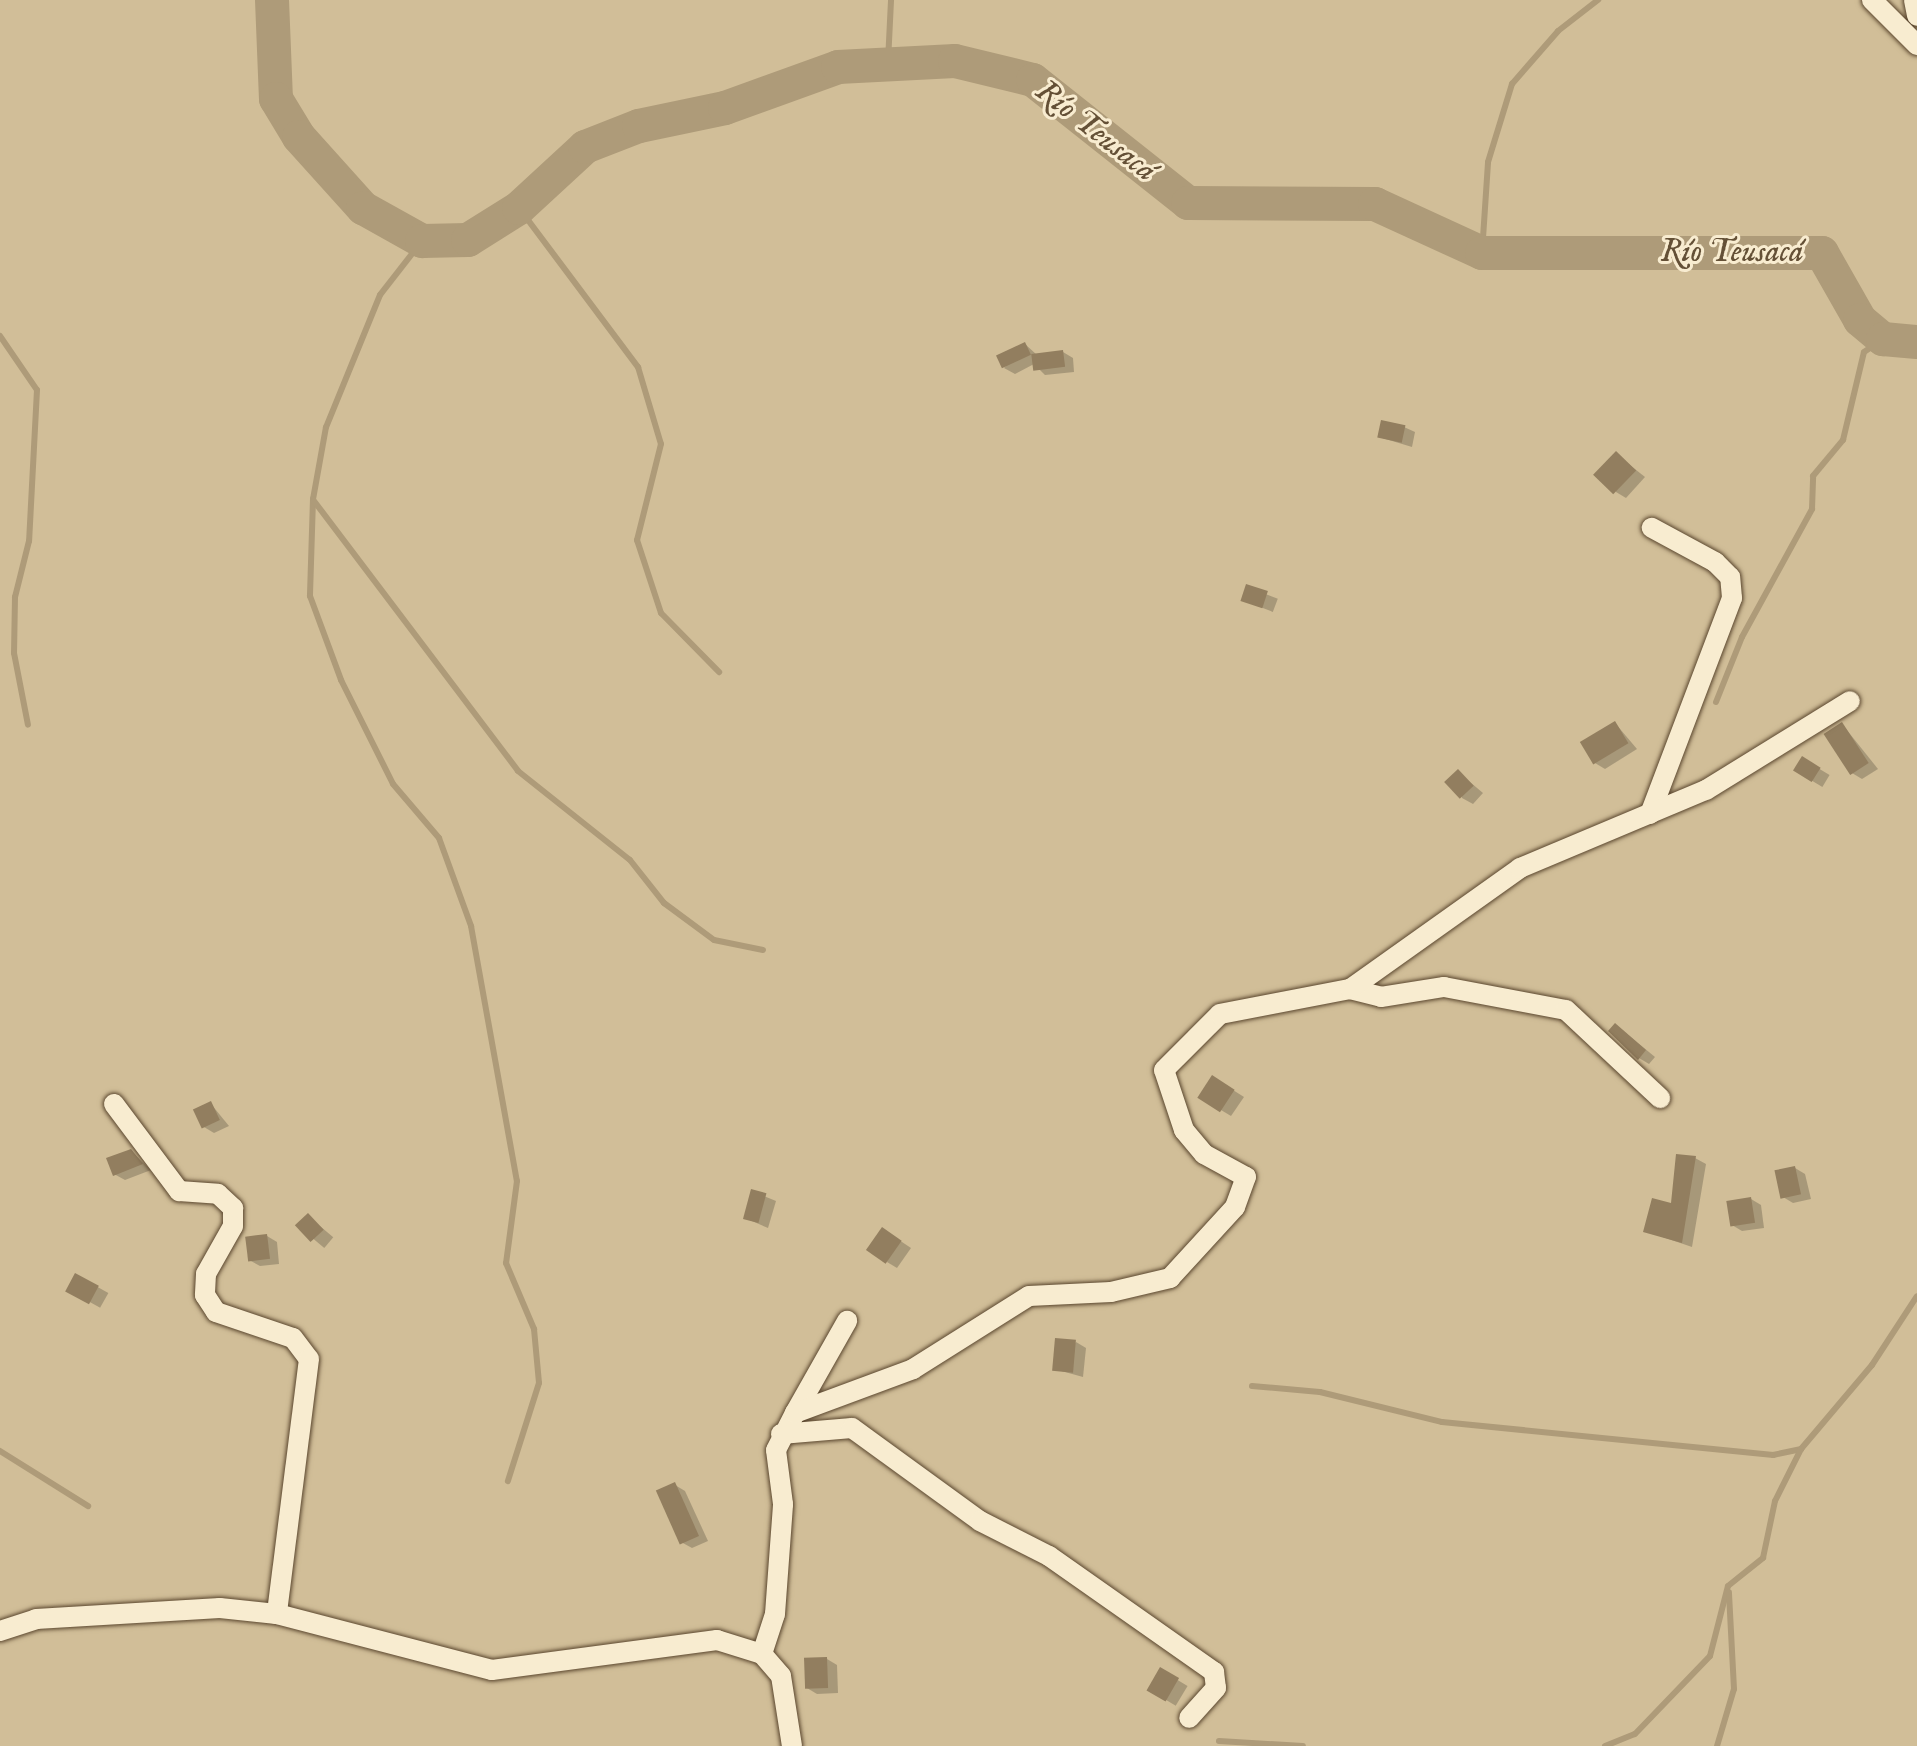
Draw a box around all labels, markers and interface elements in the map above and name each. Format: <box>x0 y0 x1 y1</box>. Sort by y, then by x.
water label: Río Teusacá <box>1027 73 1163 191</box>
water label: Río Teusacá <box>1660 234 1804 272</box>

